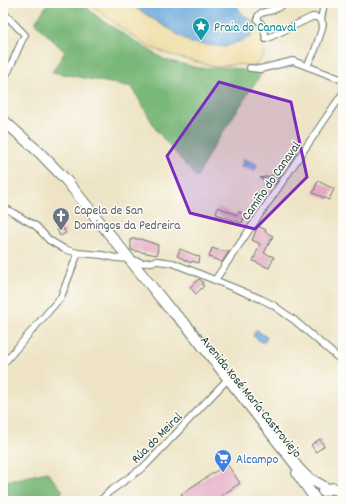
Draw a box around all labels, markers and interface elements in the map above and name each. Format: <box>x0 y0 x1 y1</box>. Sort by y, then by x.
place icon: Praia do Canaval <box>191 16 211 41</box>
place label: Praia do Canaval <box>214 19 296 38</box>
street label: Camiño do Canaval <box>238 138 306 225</box>
place label: Capela de San Domingos da Pedreira <box>74 202 181 236</box>
church icon: Capela de San Domingos da Pedreira <box>51 206 71 231</box>
street label: Avenida Xosé María Castroviejo <box>195 332 306 463</box>
street label: Rúa do Meiral <box>128 409 188 469</box>
supermarket icon: Alcampo <box>213 448 233 473</box>
place label: Alcampo <box>236 451 278 470</box>

